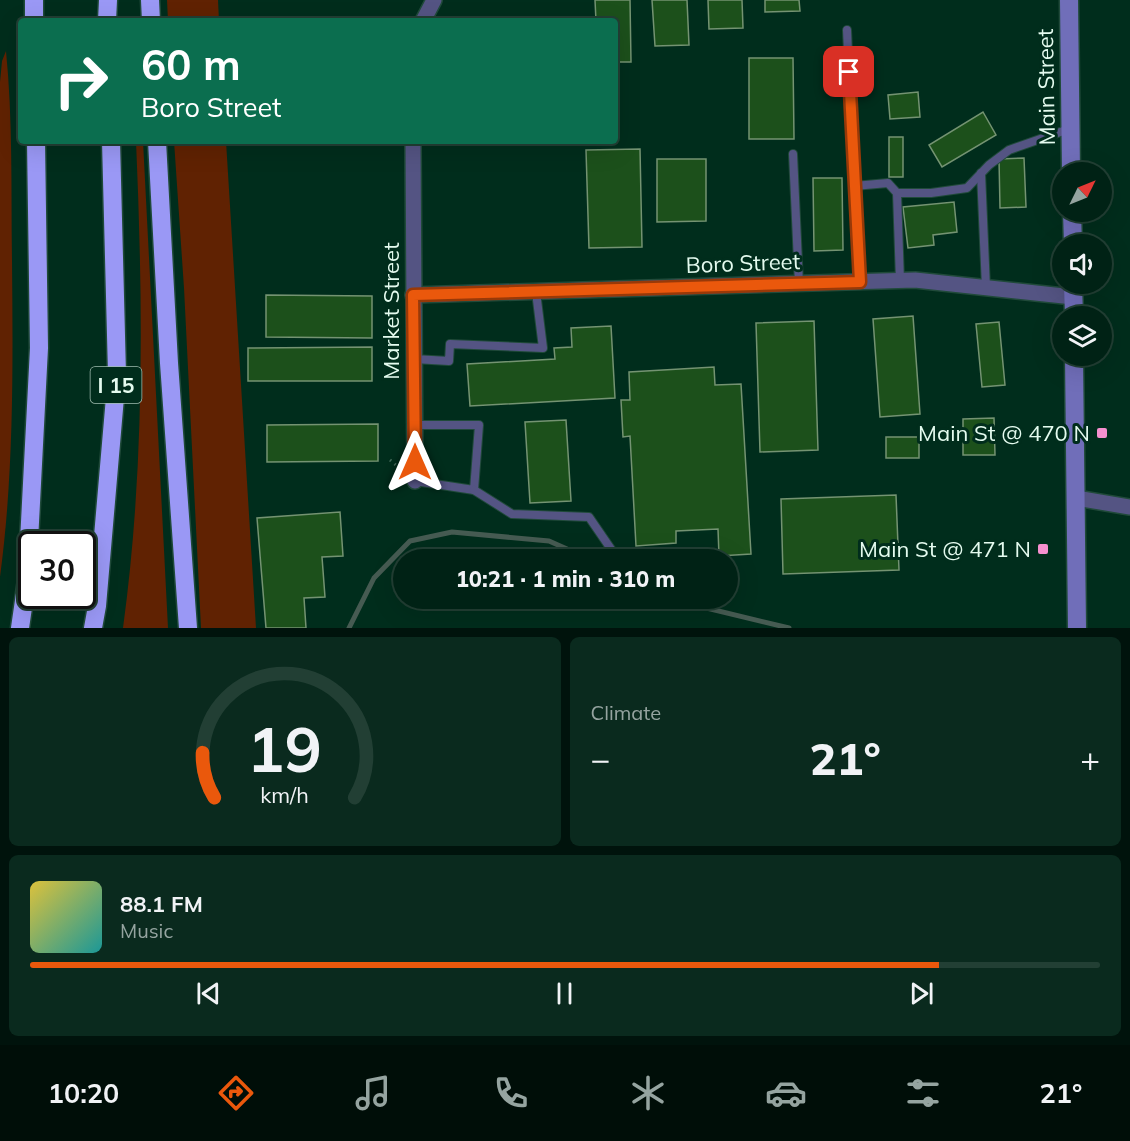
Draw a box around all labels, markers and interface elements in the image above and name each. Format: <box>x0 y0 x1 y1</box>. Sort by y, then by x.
street label: Main Street <box>1031 28 1061 146</box>
text: 60 m <box>141 38 241 91</box>
icon: right <box>42 42 120 120</box>
pin <box>823 46 874 97</box>
icon: arrive <box>832 55 865 88</box>
text: Boro Street <box>141 90 282 124</box>
north arrow <box>1052 162 1112 222</box>
map controls <box>1052 162 1112 366</box>
button: sound <box>1052 234 1112 294</box>
street label: Market Street <box>377 242 405 380</box>
street label: Boro Street <box>685 247 801 279</box>
button: layers <box>1052 306 1112 366</box>
road number: I 15 <box>90 367 142 403</box>
place label: Main St @ 470 N <box>918 419 1090 447</box>
marker: Main St @ 470 N <box>1095 426 1109 440</box>
position arrow <box>383 430 447 494</box>
speed limit sign: 30 <box>18 531 96 609</box>
place label: Main St @ 471 N <box>859 535 1031 563</box>
marker: Main St @ 471 N <box>1036 542 1050 556</box>
text: 10:21 · 1 min · 310 m <box>456 565 675 593</box>
text: Climate <box>591 700 661 725</box>
text: 19 <box>247 709 322 788</box>
text: 21° <box>810 730 881 786</box>
text: − <box>591 738 610 779</box>
text: + <box>1080 738 1100 779</box>
text: km/h <box>260 782 309 809</box>
text: 88.1 FM <box>120 890 203 918</box>
text: Music <box>120 918 173 943</box>
icon: previous <box>192 977 225 1010</box>
icon: pause <box>548 977 581 1010</box>
icon: next <box>905 977 938 1010</box>
icon: directions <box>215 1072 257 1114</box>
icon: music <box>352 1072 394 1114</box>
icon: phone <box>490 1072 532 1114</box>
icon: climate <box>627 1072 669 1114</box>
icon: car <box>765 1072 807 1114</box>
icon: filters <box>902 1072 944 1114</box>
text: 10:20 <box>48 1076 119 1110</box>
text: 21° <box>1040 1076 1082 1110</box>

